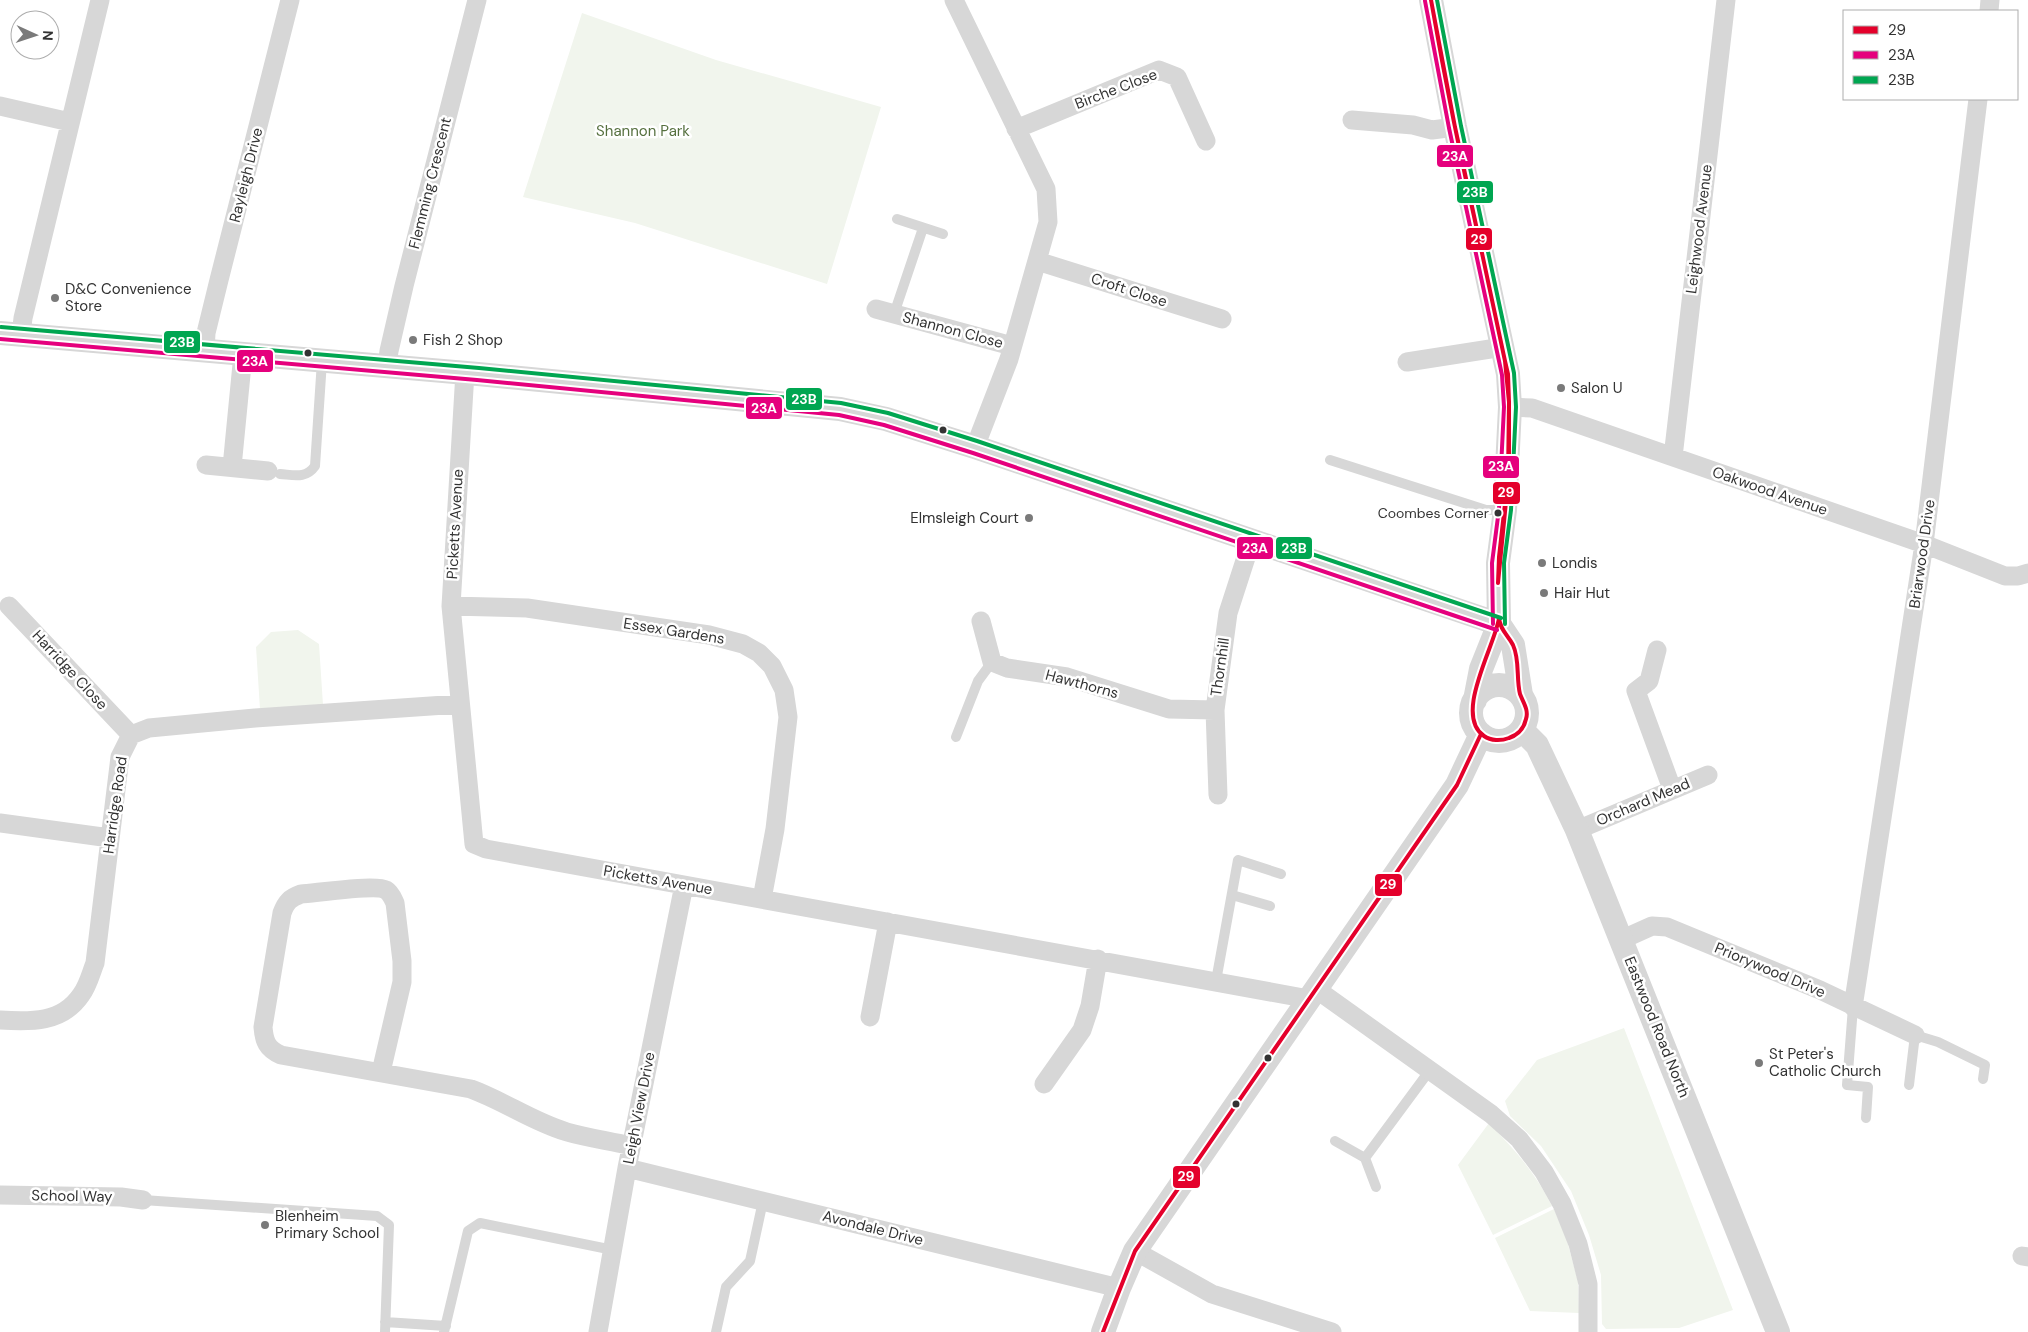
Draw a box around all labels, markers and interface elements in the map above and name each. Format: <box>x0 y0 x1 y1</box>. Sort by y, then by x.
north arrow <box>10 10 60 60</box>
legend <box>1843 10 2018 100</box>
text: 29 <box>1888 20 1906 40</box>
text: N <box>39 30 57 41</box>
text: 23A <box>1888 45 1915 65</box>
street label: Birche Close <box>1072 64 1160 114</box>
text: 23B <box>1888 70 1915 90</box>
street label: Flemming Crescent <box>404 115 456 251</box>
park label: Shannon Park <box>596 121 690 141</box>
street label: Rayleigh Drive <box>225 126 267 224</box>
line badge: 23A <box>1436 144 1474 168</box>
text: 23A <box>1442 147 1468 165</box>
street label: Leighwood Avenue <box>1681 163 1717 295</box>
line badge: 23B <box>1456 180 1494 204</box>
text: 23B <box>1462 183 1488 201</box>
line badge: 29 <box>1465 227 1493 251</box>
text: 29 <box>1471 230 1488 248</box>
street label: Croft Close <box>1088 268 1170 312</box>
place label: D&C Convenience Store <box>65 279 192 316</box>
marker: D&C Convenience Store <box>49 292 61 304</box>
street label: Shannon Close <box>901 307 1005 353</box>
line badge: 23B <box>163 330 201 354</box>
place label: Fish 2 Shop <box>423 330 503 350</box>
text: 23B <box>169 333 195 351</box>
marker: Fish 2 Shop <box>407 334 419 346</box>
unlabelled marker <box>303 348 313 358</box>
line badge: 23A <box>236 349 274 373</box>
text: 23A <box>242 352 268 370</box>
place label: Salon U <box>1571 378 1623 398</box>
marker: Salon U <box>1555 382 1567 394</box>
line badge: 23B <box>785 387 823 411</box>
text: 23B <box>791 390 817 408</box>
line badge: 23A <box>745 396 783 420</box>
text: 23A <box>751 399 777 417</box>
unlabelled marker <box>938 425 948 435</box>
line badge: 23A <box>1482 455 1520 479</box>
text: 23A <box>1488 457 1514 475</box>
street label: Oakwood Avenue <box>1710 462 1830 520</box>
street label: Picketts Avenue <box>442 468 468 580</box>
line badge: 29 <box>1492 481 1521 505</box>
text: 29 <box>1498 483 1515 501</box>
street label: Briarwood Drive <box>1904 498 1940 610</box>
place label: Coombes Corner <box>1378 504 1489 522</box>
place label: Elmsleigh Court <box>910 508 1019 528</box>
marker: Coombes Corner <box>1493 508 1503 518</box>
marker: Elmsleigh Court <box>1023 512 1035 524</box>
line badge: 23A <box>1236 536 1274 560</box>
line badge: 23B <box>1275 536 1313 560</box>
text: 23A <box>1242 539 1268 557</box>
text: 23B <box>1281 539 1307 557</box>
place label: Londis <box>1552 553 1598 573</box>
marker: Londis <box>1536 557 1548 569</box>
place label: Hair Hut <box>1554 583 1610 603</box>
marker: Hair Hut <box>1538 587 1550 599</box>
street label: Essex Gardens <box>622 613 726 649</box>
street label: Harridge Close <box>28 626 112 714</box>
street label: Thornhill <box>1206 636 1234 698</box>
street label: Hawthorns <box>1043 665 1121 703</box>
street label: Harridge Road <box>98 755 132 855</box>
street label: Orchard Mead <box>1593 773 1693 831</box>
street label: Picketts Avenue <box>602 861 714 899</box>
line badge: 29 <box>1374 873 1403 897</box>
text: 29 <box>1380 875 1397 893</box>
street label: Priorywood Drive <box>1712 938 1828 1002</box>
street label: Eastwood Road North <box>1620 954 1694 1100</box>
place label: St Peter's Catholic Church <box>1769 1044 1881 1081</box>
street label: Leigh View Drive <box>618 1050 660 1166</box>
unlabelled marker <box>1263 1053 1273 1063</box>
marker: St Peter's Catholic Church <box>1753 1057 1765 1069</box>
unlabelled marker <box>1231 1099 1241 1109</box>
line badge: 29 <box>1172 1165 1201 1189</box>
text: 29 <box>1178 1167 1195 1185</box>
street label: School Way <box>31 1185 113 1207</box>
place label: Blenheim Primary School <box>275 1206 379 1243</box>
street label: Avondale Drive <box>821 1206 925 1250</box>
marker: Blenheim Primary School <box>259 1219 271 1231</box>

